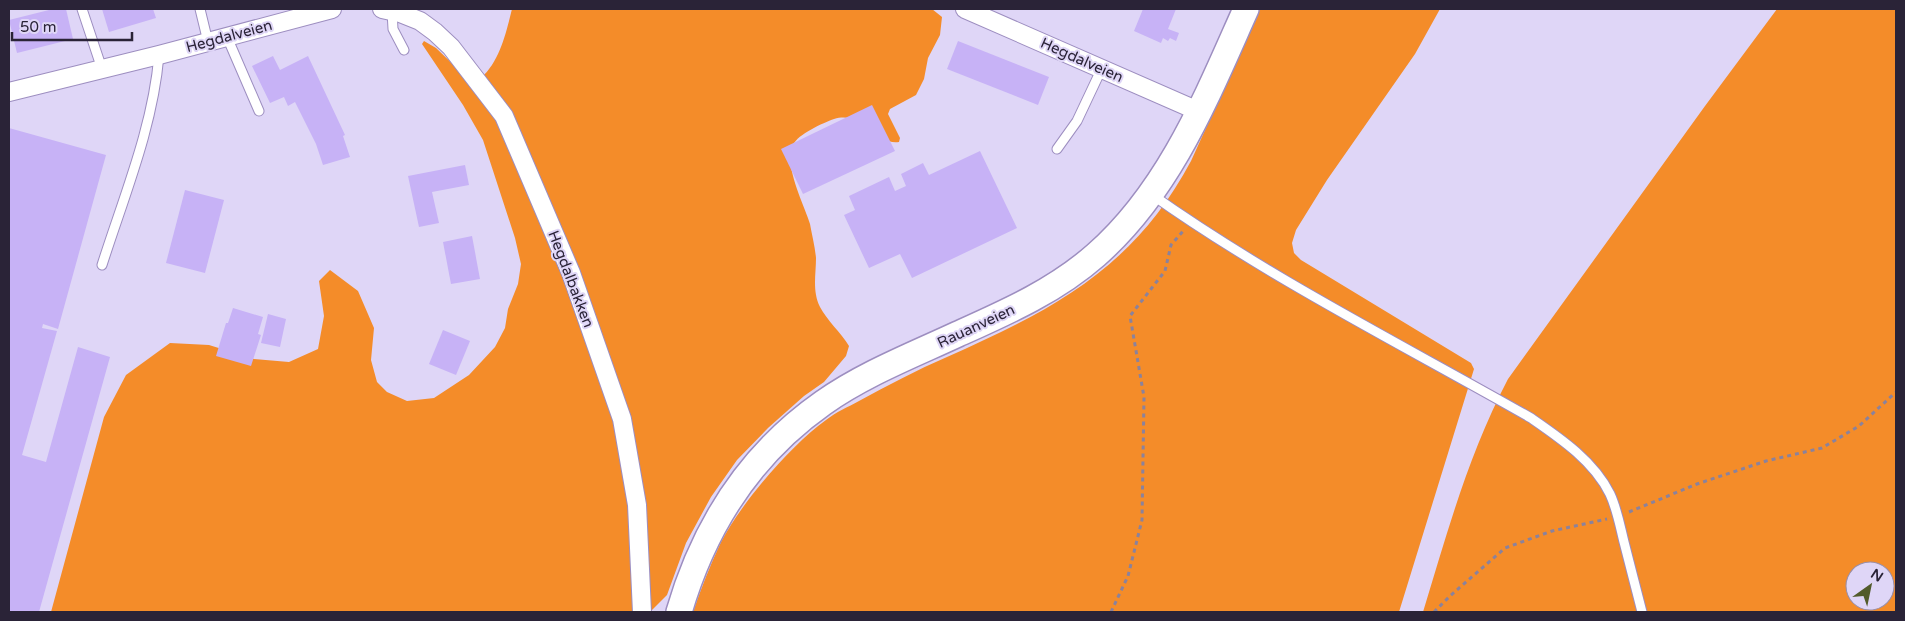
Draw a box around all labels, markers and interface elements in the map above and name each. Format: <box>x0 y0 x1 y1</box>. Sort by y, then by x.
scale bar <box>12 10 132 42</box>
street label: Hegdalveien <box>184 16 274 56</box>
text: 50 m <box>20 18 57 36</box>
street label: Hegdalveien <box>1038 34 1126 86</box>
street label: Hegdalbakken <box>544 228 598 330</box>
street label: Rauanveien <box>934 300 1018 352</box>
north arrow <box>1845 561 1895 611</box>
text: N <box>1867 565 1886 586</box>

